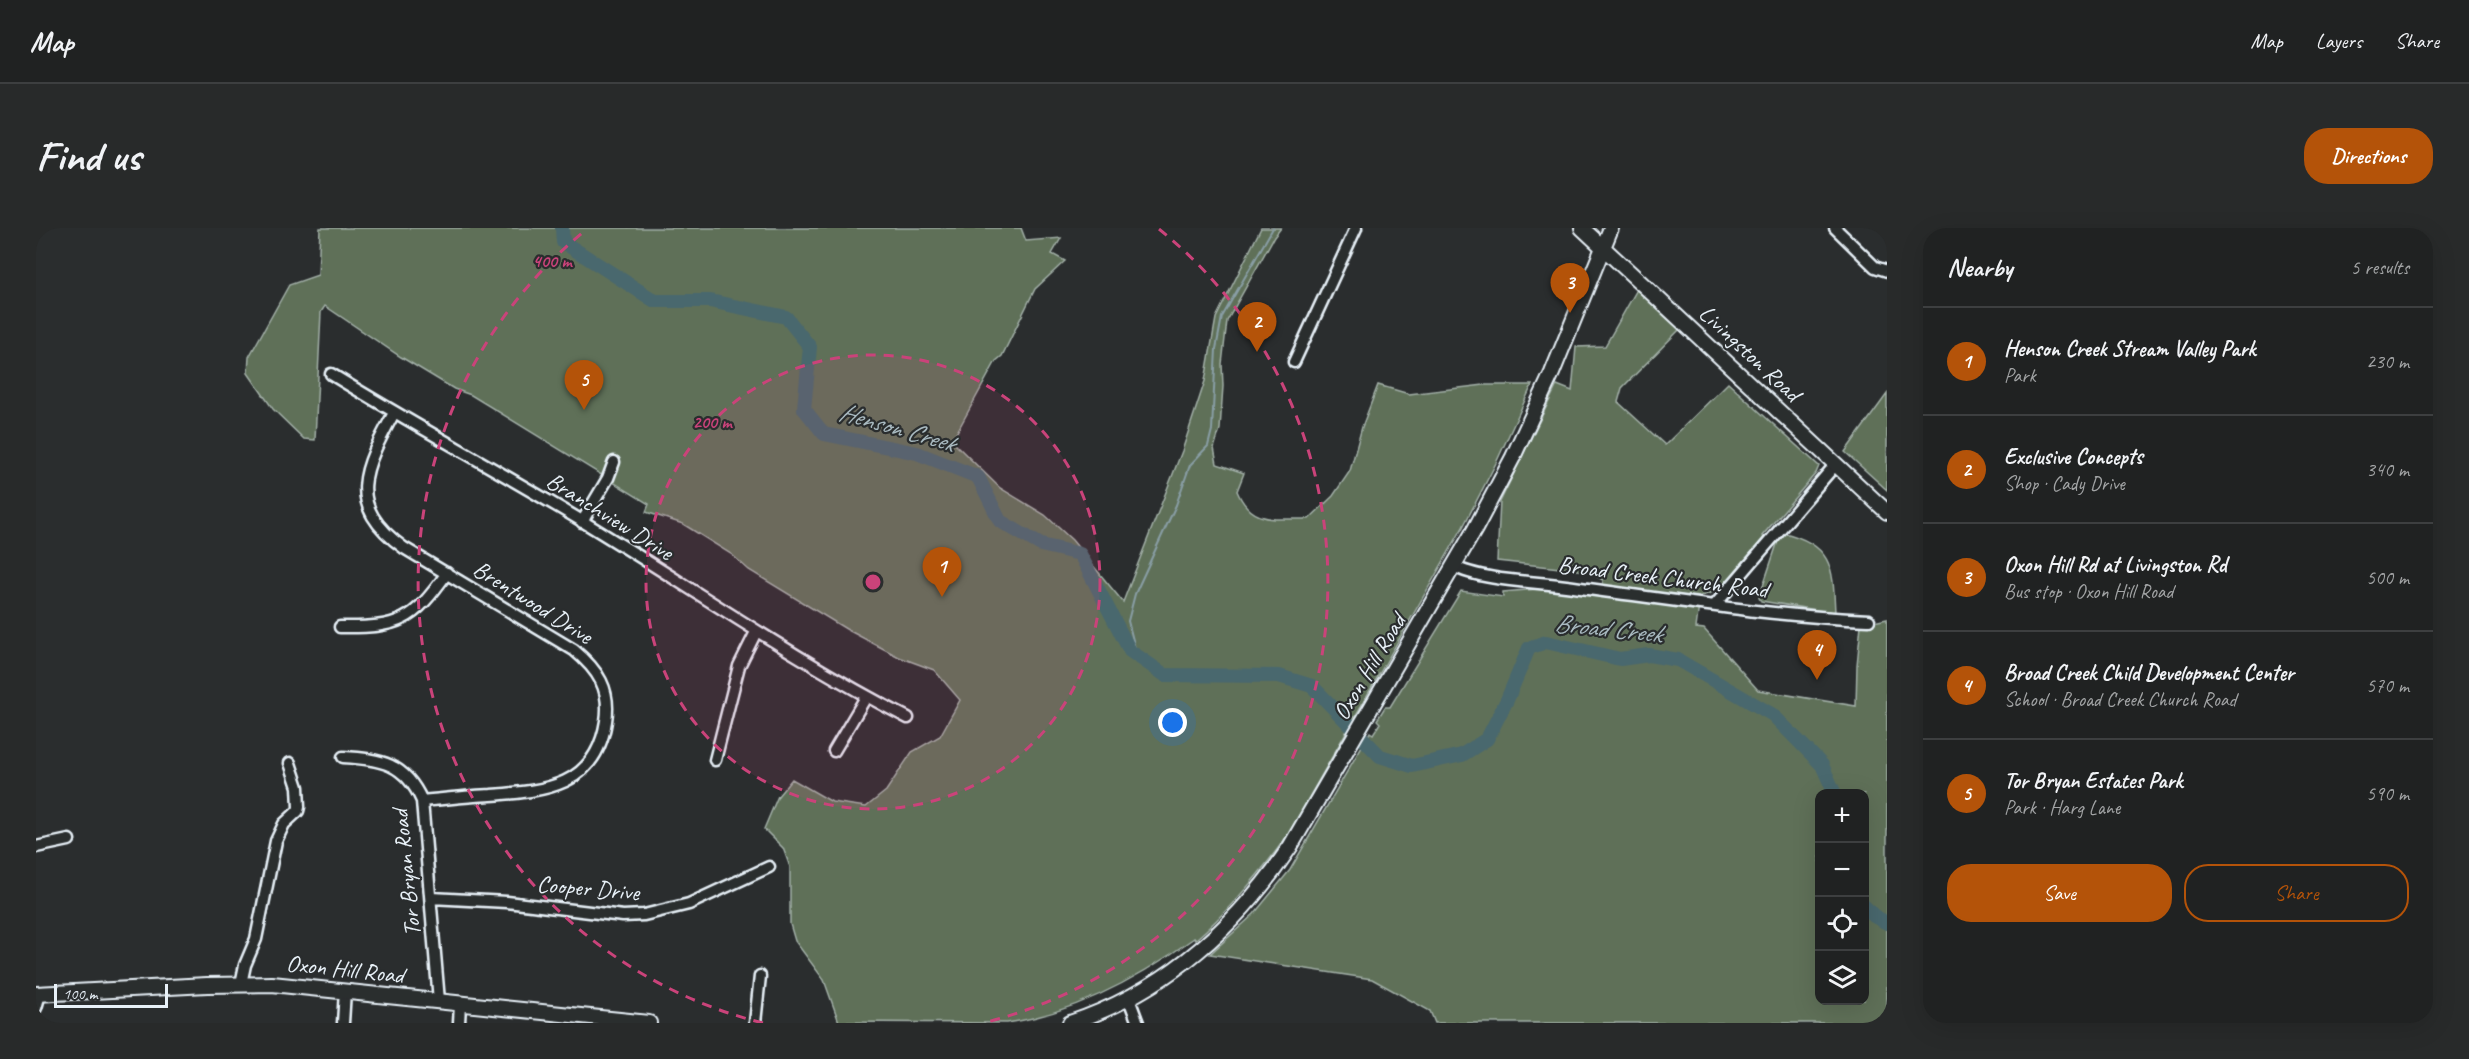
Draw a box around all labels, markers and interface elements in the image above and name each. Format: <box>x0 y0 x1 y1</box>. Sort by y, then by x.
text: Map <box>30 24 73 59</box>
text: Map <box>2250 28 2283 54</box>
text: Layers <box>2316 28 2362 54</box>
text: Share <box>2395 28 2439 54</box>
button: Directions <box>2304 128 2433 184</box>
text: Find us <box>36 130 141 183</box>
text: 400 m <box>533 250 573 272</box>
text: Nearby <box>1947 251 2012 284</box>
text: 5 results <box>2350 255 2409 280</box>
pin: 3 <box>1550 264 1589 313</box>
street label: Livingston Road <box>1693 298 1810 410</box>
pin: 2 <box>1238 302 1276 352</box>
text: Henson Creek Stream Valley Park <box>2004 335 2256 363</box>
text: 1 <box>1962 349 1971 374</box>
text: 230 m <box>2366 349 2409 374</box>
pin: 5 <box>564 360 604 410</box>
text: Park <box>2004 363 2036 388</box>
water label: Henson Creek <box>835 395 963 461</box>
text: 200 m <box>693 411 733 433</box>
text: Exclusive Concepts <box>2004 443 2143 471</box>
text: 2 <box>1962 457 1971 482</box>
text: 340 m <box>2366 457 2409 482</box>
street label: Branchview Drive <box>541 465 681 568</box>
text: Shop · Cady Drive <box>2004 471 2125 496</box>
pin: 1 <box>922 548 962 597</box>
street label: Broad Creek Church Road <box>1556 549 1773 605</box>
text: Oxon Hill Rd at Livingston Rd <box>2004 551 2227 579</box>
street label: Brentwood Drive <box>468 553 600 652</box>
text: 3 <box>1962 565 1971 590</box>
text: 500 m <box>2366 565 2409 590</box>
centre of rings <box>863 572 883 592</box>
text: Bus stop · Oxon Hill Road <box>2004 579 2173 604</box>
street label: Oxon Hill Road <box>1326 606 1414 725</box>
water label: Broad Creek <box>1553 606 1667 651</box>
pin: 4 <box>1798 630 1836 680</box>
text: Broad Creek Child Development Center <box>2004 659 2294 687</box>
text: 4 <box>1962 673 1971 698</box>
text: 570 m <box>2366 673 2409 698</box>
text: School · Broad Creek Church Road <box>2004 687 2236 712</box>
your location <box>1158 708 1187 737</box>
text: Tor Bryan Estates Park <box>2004 767 2183 795</box>
text: 5 <box>1962 781 1971 806</box>
text: 590 m <box>2366 781 2409 806</box>
map controls <box>1815 789 1869 1005</box>
button: + <box>1815 789 1869 843</box>
text: Park · Harg Lane <box>2004 795 2120 820</box>
street label: Tor Bryan Road <box>384 805 428 938</box>
button: − <box>1815 843 1869 897</box>
button: Save <box>1947 864 2172 922</box>
button: Share <box>2184 864 2409 922</box>
street label: Cooper Drive <box>536 869 643 908</box>
button: locate <box>1815 897 1869 951</box>
street label: Oxon Hill Road <box>285 948 409 990</box>
button: layers <box>1815 951 1869 1005</box>
scale bar <box>54 981 168 1008</box>
text: 100 m <box>63 984 97 1004</box>

